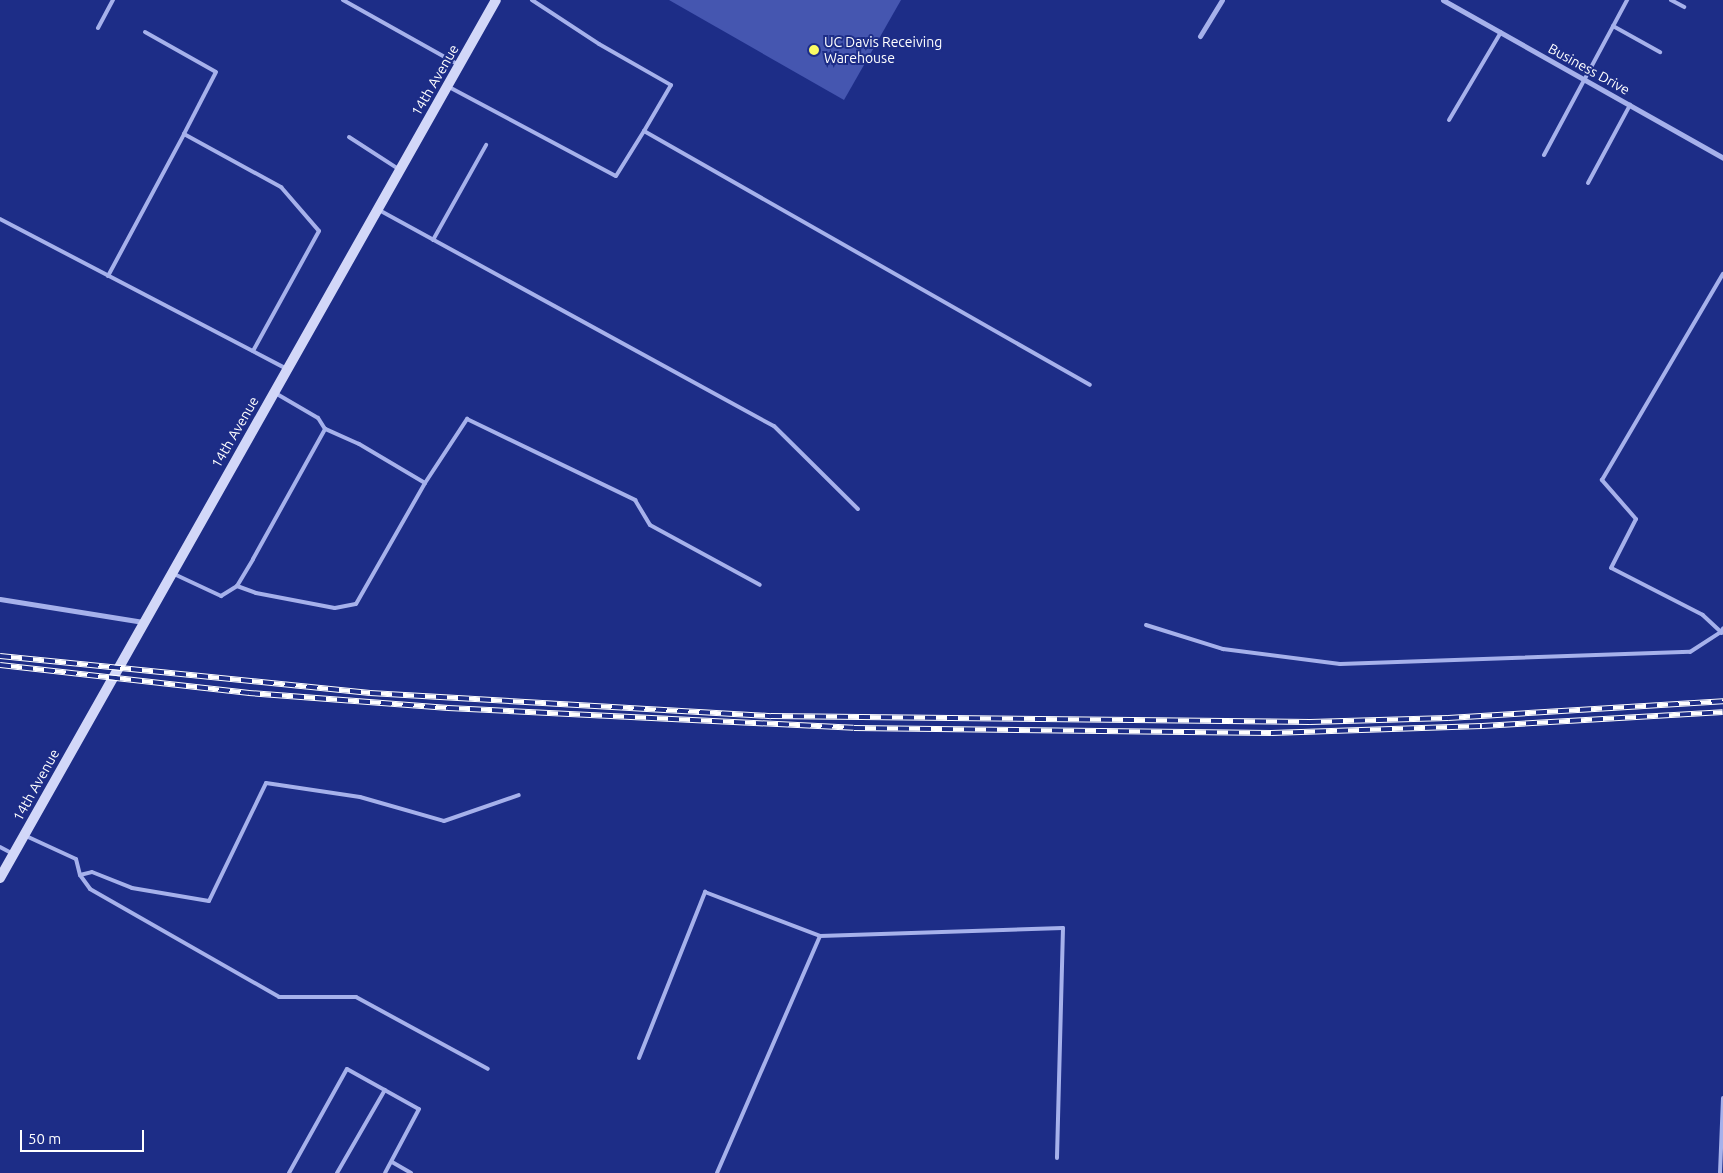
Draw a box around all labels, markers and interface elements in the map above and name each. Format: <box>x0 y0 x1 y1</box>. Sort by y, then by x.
place label: UC Davis Receiving Warehouse <box>824 34 942 66</box>
street label: Business Drive <box>1545 40 1633 98</box>
street label: 14th Avenue <box>408 41 462 119</box>
marker: UC Davis Receiving Warehouse <box>808 44 820 56</box>
street label: 14th Avenue <box>208 393 262 471</box>
street label: 14th Avenue <box>9 746 63 824</box>
scale bar <box>22 1120 146 1152</box>
text: 50 m <box>28 1130 61 1147</box>

